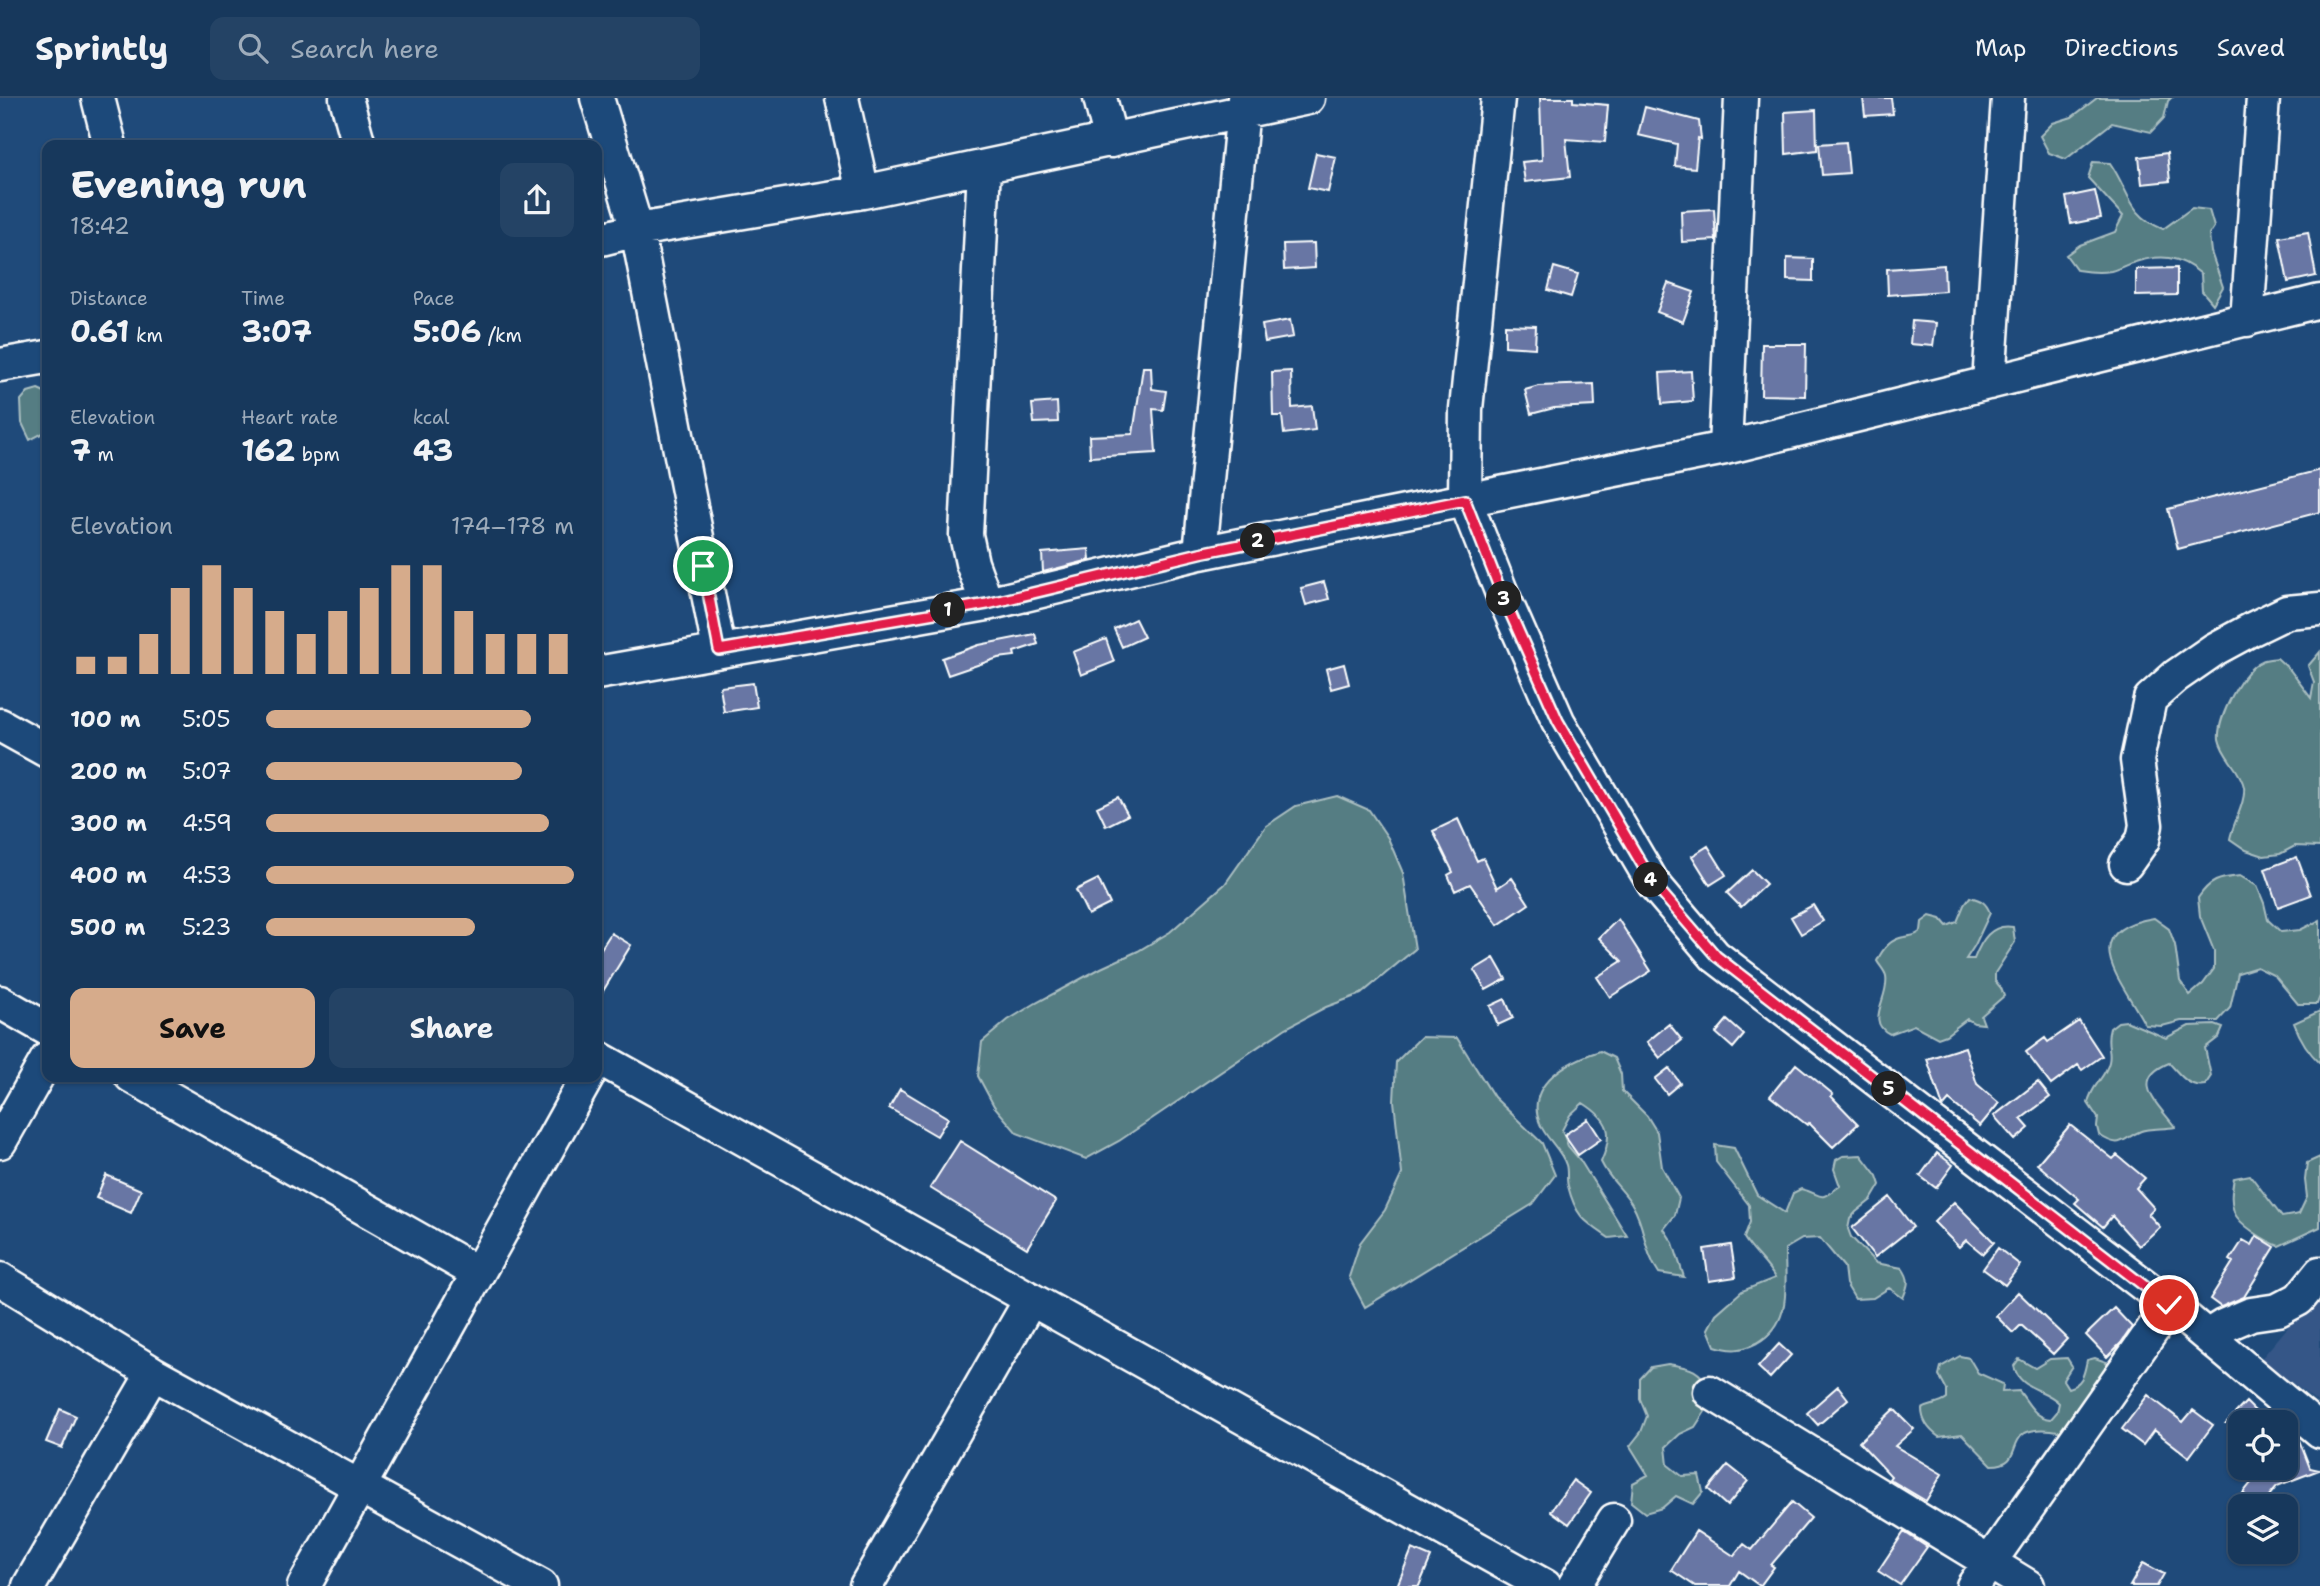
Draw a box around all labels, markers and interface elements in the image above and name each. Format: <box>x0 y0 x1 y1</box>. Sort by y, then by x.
search box <box>210 17 700 80</box>
text: Sprintly <box>35 26 168 71</box>
icon: search <box>234 29 272 67</box>
text: Search here <box>290 31 439 66</box>
text: Map <box>1975 32 2026 64</box>
text: Directions <box>2064 32 2179 64</box>
text: Saved <box>2217 32 2285 64</box>
text: Evening run <box>70 159 307 210</box>
button: share <box>500 163 574 237</box>
text: 18:42 <box>70 211 130 241</box>
text: Distance <box>70 286 148 311</box>
text: Time <box>241 286 285 311</box>
text: Pace <box>413 286 454 311</box>
text: 0.61 <box>70 311 129 352</box>
text: 3:07 <box>241 311 312 352</box>
text: 5:06 <box>413 311 482 352</box>
text: km <box>129 323 163 348</box>
text: /km <box>482 323 522 348</box>
text: Elevation <box>70 405 155 430</box>
text: Heart rate <box>241 405 338 430</box>
text: kcal <box>413 405 450 430</box>
text: 7 <box>70 430 91 471</box>
text: 162 <box>241 430 295 471</box>
text: 43 <box>413 430 453 471</box>
text: m <box>91 442 114 467</box>
text: bpm <box>295 442 340 467</box>
text: Elevation <box>70 511 173 541</box>
text: 174–178 m <box>451 511 574 541</box>
pin: 2 <box>1240 524 1276 558</box>
text: 2 <box>1251 528 1264 553</box>
pin <box>673 536 733 596</box>
icon: arrive <box>684 547 722 585</box>
pin: 3 <box>1486 582 1522 616</box>
text: 3 <box>1497 586 1510 611</box>
pin: 1 <box>930 592 965 628</box>
text: 1 <box>943 597 952 622</box>
text: 100 m <box>70 704 141 734</box>
text: 5:05 <box>182 704 231 734</box>
text: 200 m <box>70 756 147 786</box>
text: 5:07 <box>182 756 232 786</box>
text: 300 m <box>70 808 147 838</box>
text: 4:59 <box>182 808 232 838</box>
text: 400 m <box>70 860 147 890</box>
text: 4:53 <box>182 860 232 890</box>
pin: 4 <box>1634 862 1668 898</box>
text: 4 <box>1644 867 1657 892</box>
text: 500 m <box>70 912 145 942</box>
text: 5:23 <box>182 912 231 942</box>
button: Save <box>70 988 315 1068</box>
button: Share <box>329 988 574 1068</box>
pin: 5 <box>1871 1072 1906 1107</box>
text: 5 <box>1883 1076 1894 1101</box>
pin <box>2139 1275 2199 1335</box>
icon: check <box>2150 1286 2188 1324</box>
map controls <box>2228 1410 2298 1564</box>
button: locate <box>2228 1410 2298 1480</box>
button: layers <box>2228 1494 2298 1564</box>

